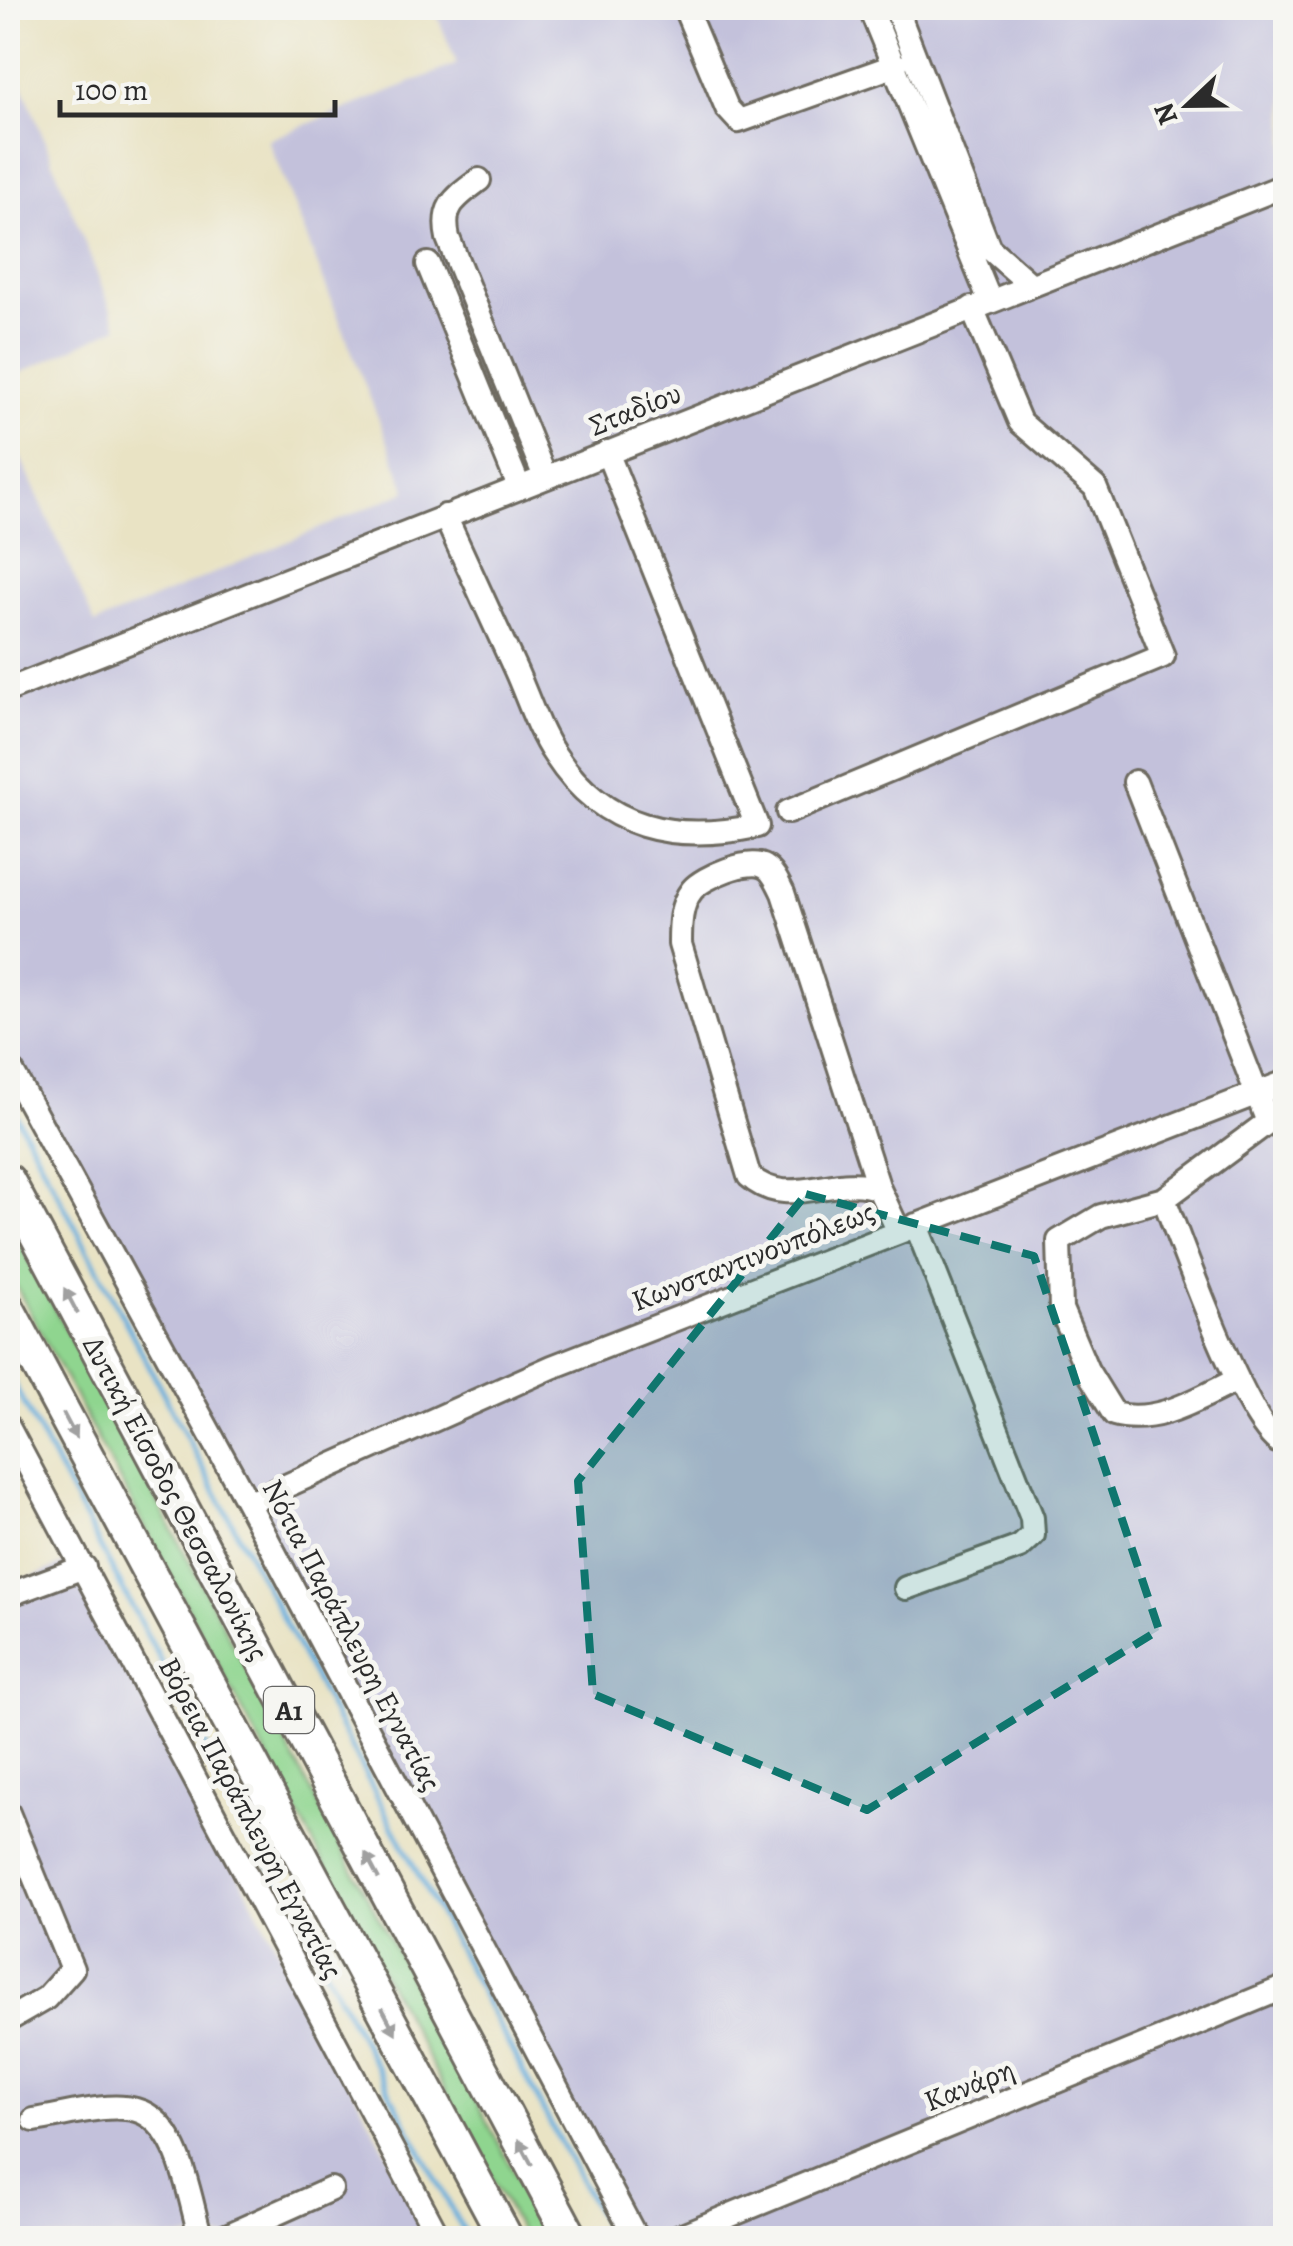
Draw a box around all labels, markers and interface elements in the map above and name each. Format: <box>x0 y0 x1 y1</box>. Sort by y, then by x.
scale bar <box>60 55 335 117</box>
north arrow <box>1138 55 1238 155</box>
text: 100 m <box>75 70 148 110</box>
text: N <box>1144 97 1187 131</box>
street label: Σταδίου <box>583 372 687 446</box>
street label: Κωνσταντινουπόλεως <box>626 1191 880 1321</box>
one-way arrow <box>63 1286 80 1315</box>
street label: Δυτική Είσοδος Θεσσαλονίκης <box>73 1329 279 1667</box>
one-way arrow <box>61 1412 78 1440</box>
street label: Νότια Παράπλευρη Εγνατίας <box>253 1472 451 1798</box>
street label: Βόρεια Παράπλευρη Εγνατίας <box>149 1650 353 1986</box>
road number: Α1 <box>264 1687 314 1733</box>
one-way arrow <box>364 1851 381 1880</box>
one-way arrow <box>381 2006 398 2035</box>
street label: Κανάρη <box>918 2049 1020 2121</box>
one-way arrow <box>517 2138 534 2167</box>

